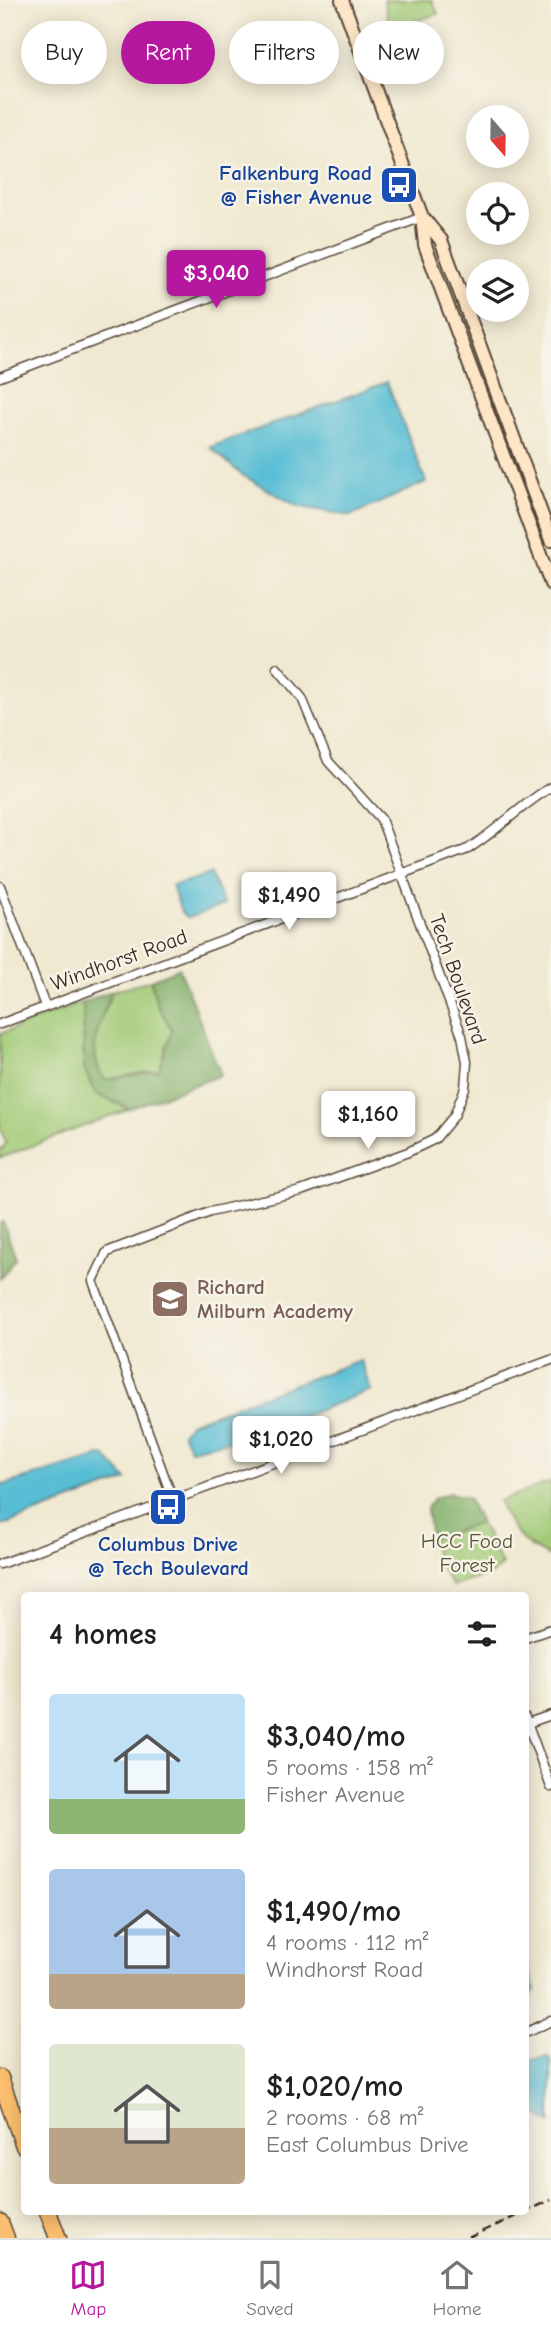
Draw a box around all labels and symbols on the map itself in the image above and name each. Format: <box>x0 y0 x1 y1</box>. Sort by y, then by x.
north arrow <box>466 105 528 168</box>
place label: Falkenburg Road @ Fisher Avenue <box>219 161 372 209</box>
bus stop icon: Falkenburg Road @ Fisher Avenue <box>378 164 420 206</box>
pin: $3,040 <box>159 250 273 310</box>
pin: $1,490 <box>232 872 346 932</box>
street label: Tech Boulevard <box>424 911 492 1047</box>
street label: Windhorst Road <box>47 924 191 996</box>
pin: $1,160 <box>311 1092 425 1151</box>
place label: Richard Milburn Academy <box>197 1275 353 1323</box>
school or university icon: Richard Milburn Academy <box>149 1278 191 1320</box>
pin: $1,020 <box>224 1416 338 1476</box>
bus stop icon: Columbus Drive @ Tech Boulevard <box>147 1486 189 1528</box>
park label: HCC Food Forest <box>421 1529 513 1577</box>
place label: Columbus Drive @ Tech Boulevard <box>87 1532 249 1580</box>

